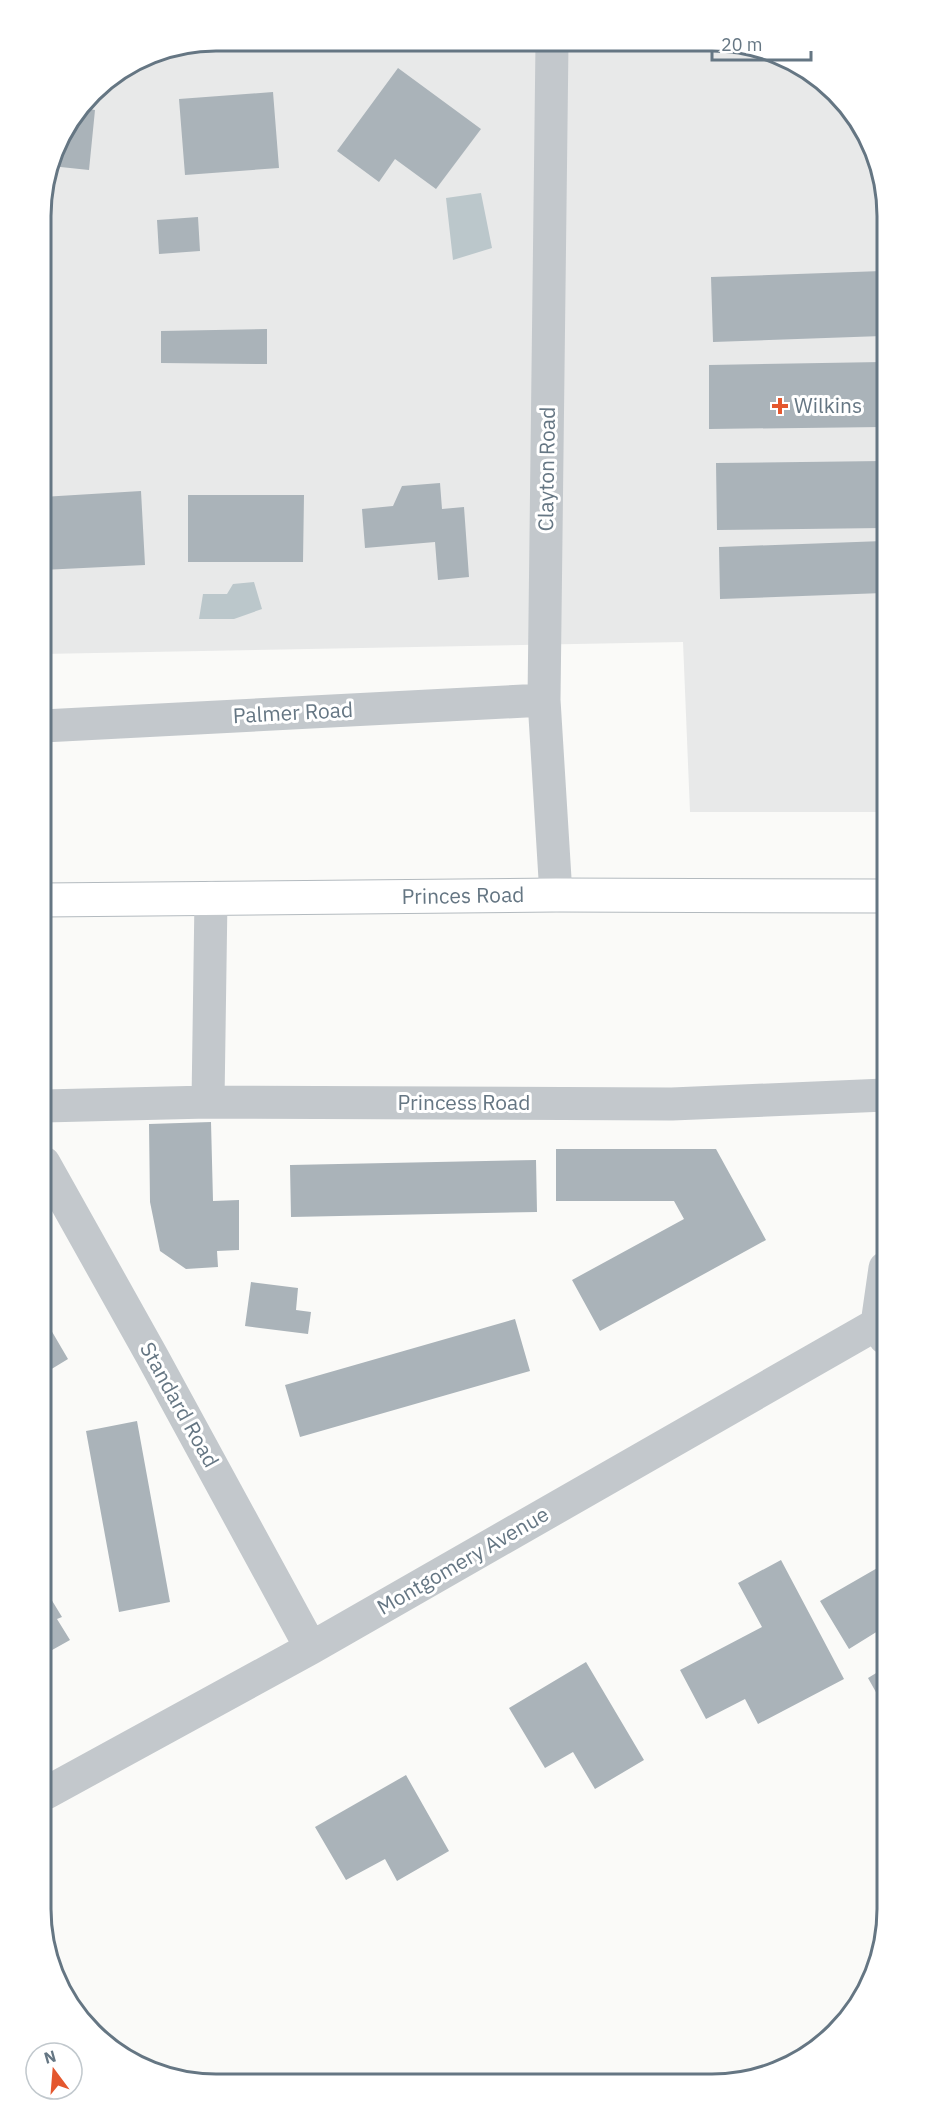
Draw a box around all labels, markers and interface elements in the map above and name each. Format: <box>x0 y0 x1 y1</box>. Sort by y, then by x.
scale bar <box>712 24 811 62</box>
text: 20 m <box>721 33 763 56</box>
place label: Wilkins <box>794 391 862 419</box>
marker: Wilkins <box>771 397 789 415</box>
street label: Clayton Road <box>531 406 561 531</box>
street label: Palmer Road <box>232 695 354 729</box>
street label: Princes Road <box>401 880 525 910</box>
street label: Princess Road <box>398 1088 530 1116</box>
street label: Standard Road <box>134 1337 226 1472</box>
street label: Montgomery Avenue <box>372 1500 553 1621</box>
north arrow <box>24 2041 84 2101</box>
text: N <box>42 2045 58 2068</box>

